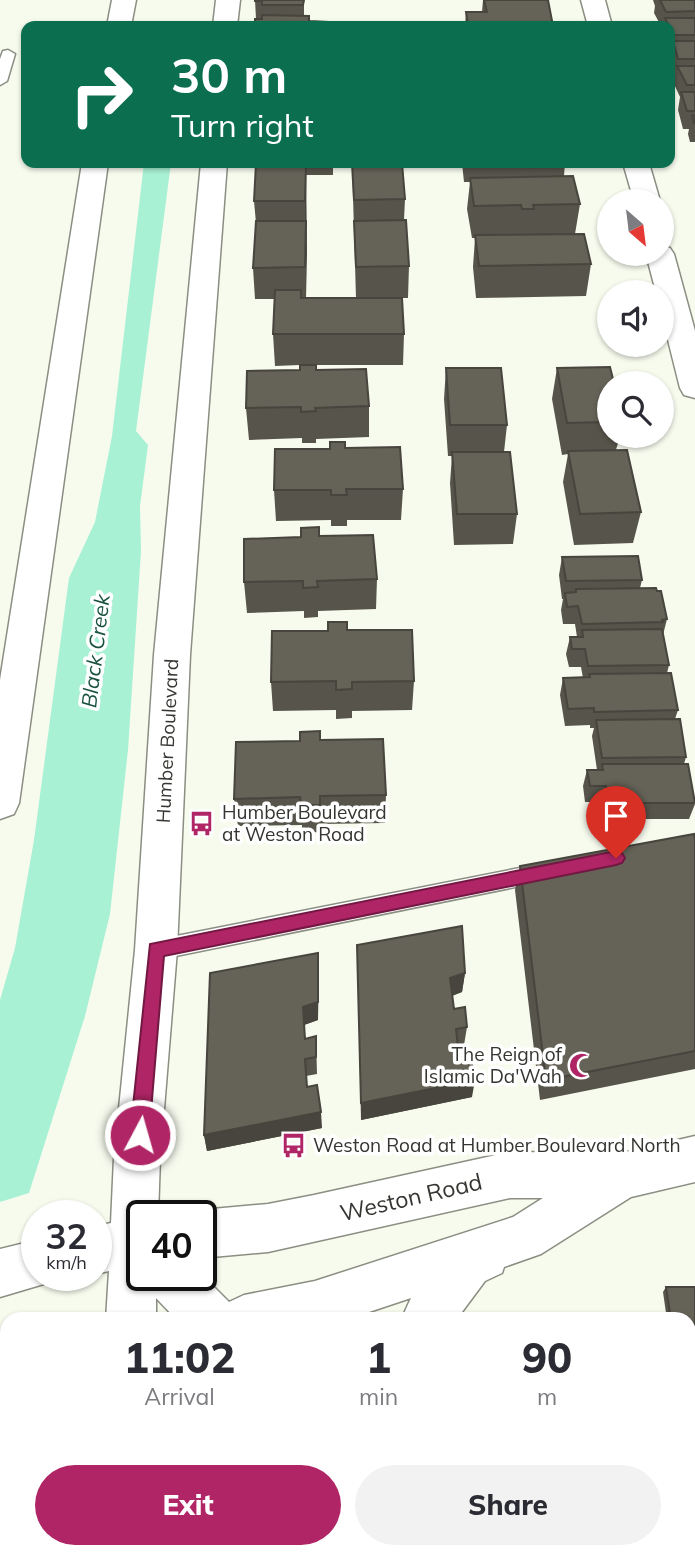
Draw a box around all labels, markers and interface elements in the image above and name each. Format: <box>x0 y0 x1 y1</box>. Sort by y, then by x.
text: 30 m <box>171 44 287 105</box>
icon: right <box>56 49 147 140</box>
text: Turn right <box>171 105 314 145</box>
north arrow <box>597 189 674 266</box>
map controls <box>597 189 674 448</box>
button: sound <box>597 280 674 357</box>
button: search <box>597 371 674 448</box>
water label: Black Creek <box>75 592 115 709</box>
street label: Humber Boulevard <box>151 658 183 824</box>
pin <box>586 786 646 858</box>
icon: arrive <box>597 797 635 835</box>
place label: Humber Boulevard at Weston Road <box>222 800 387 846</box>
bus stop icon: Humber Boulevard at Weston Road <box>188 809 216 837</box>
place label: The Reign of Islamic Da'Wah <box>424 1042 563 1088</box>
mosque icon: The Reign of Islamic Da'Wah <box>568 1051 596 1079</box>
position arrow <box>103 1098 177 1172</box>
bus stop icon: Weston Road at Humber Boulevard North <box>279 1131 307 1159</box>
place label: Weston Road at Humber Boulevard North <box>313 1133 681 1157</box>
street label: Weston Road <box>337 1167 485 1227</box>
speed limit sign: 40 <box>126 1200 217 1291</box>
text: 32 <box>45 1214 88 1258</box>
text: km/h <box>46 1251 87 1274</box>
text: 11:02 <box>124 1331 235 1384</box>
text: 1 <box>366 1331 391 1384</box>
text: 90 <box>522 1331 572 1384</box>
text: Arrival <box>144 1382 215 1411</box>
text: min <box>359 1382 398 1411</box>
text: m <box>537 1382 557 1411</box>
button: Exit <box>35 1465 341 1545</box>
button: Share <box>355 1465 661 1545</box>

